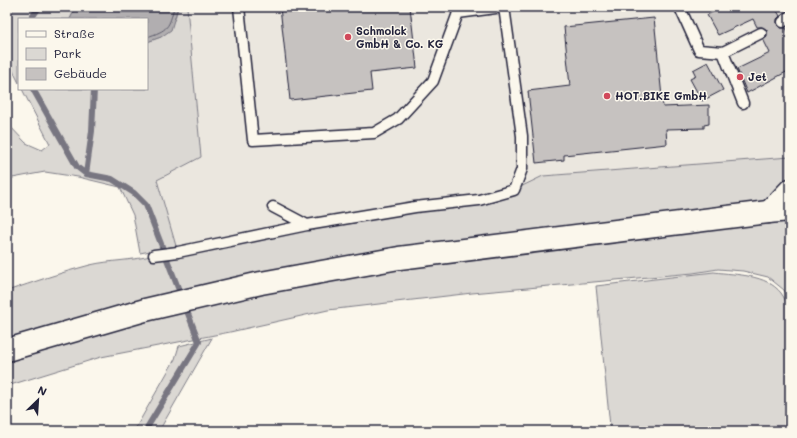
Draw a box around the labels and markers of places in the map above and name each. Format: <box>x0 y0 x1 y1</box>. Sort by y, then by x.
place label: Schmolck GmbH & Co. KG <box>356 23 444 51</box>
marker: Schmolck GmbH & Co. KG <box>343 32 353 42</box>
place label: Jet <box>748 69 767 84</box>
marker: Jet <box>735 72 745 82</box>
place label: HOT.BIKE GmbH <box>615 88 707 103</box>
marker: HOT.BIKE GmbH <box>602 91 612 101</box>

